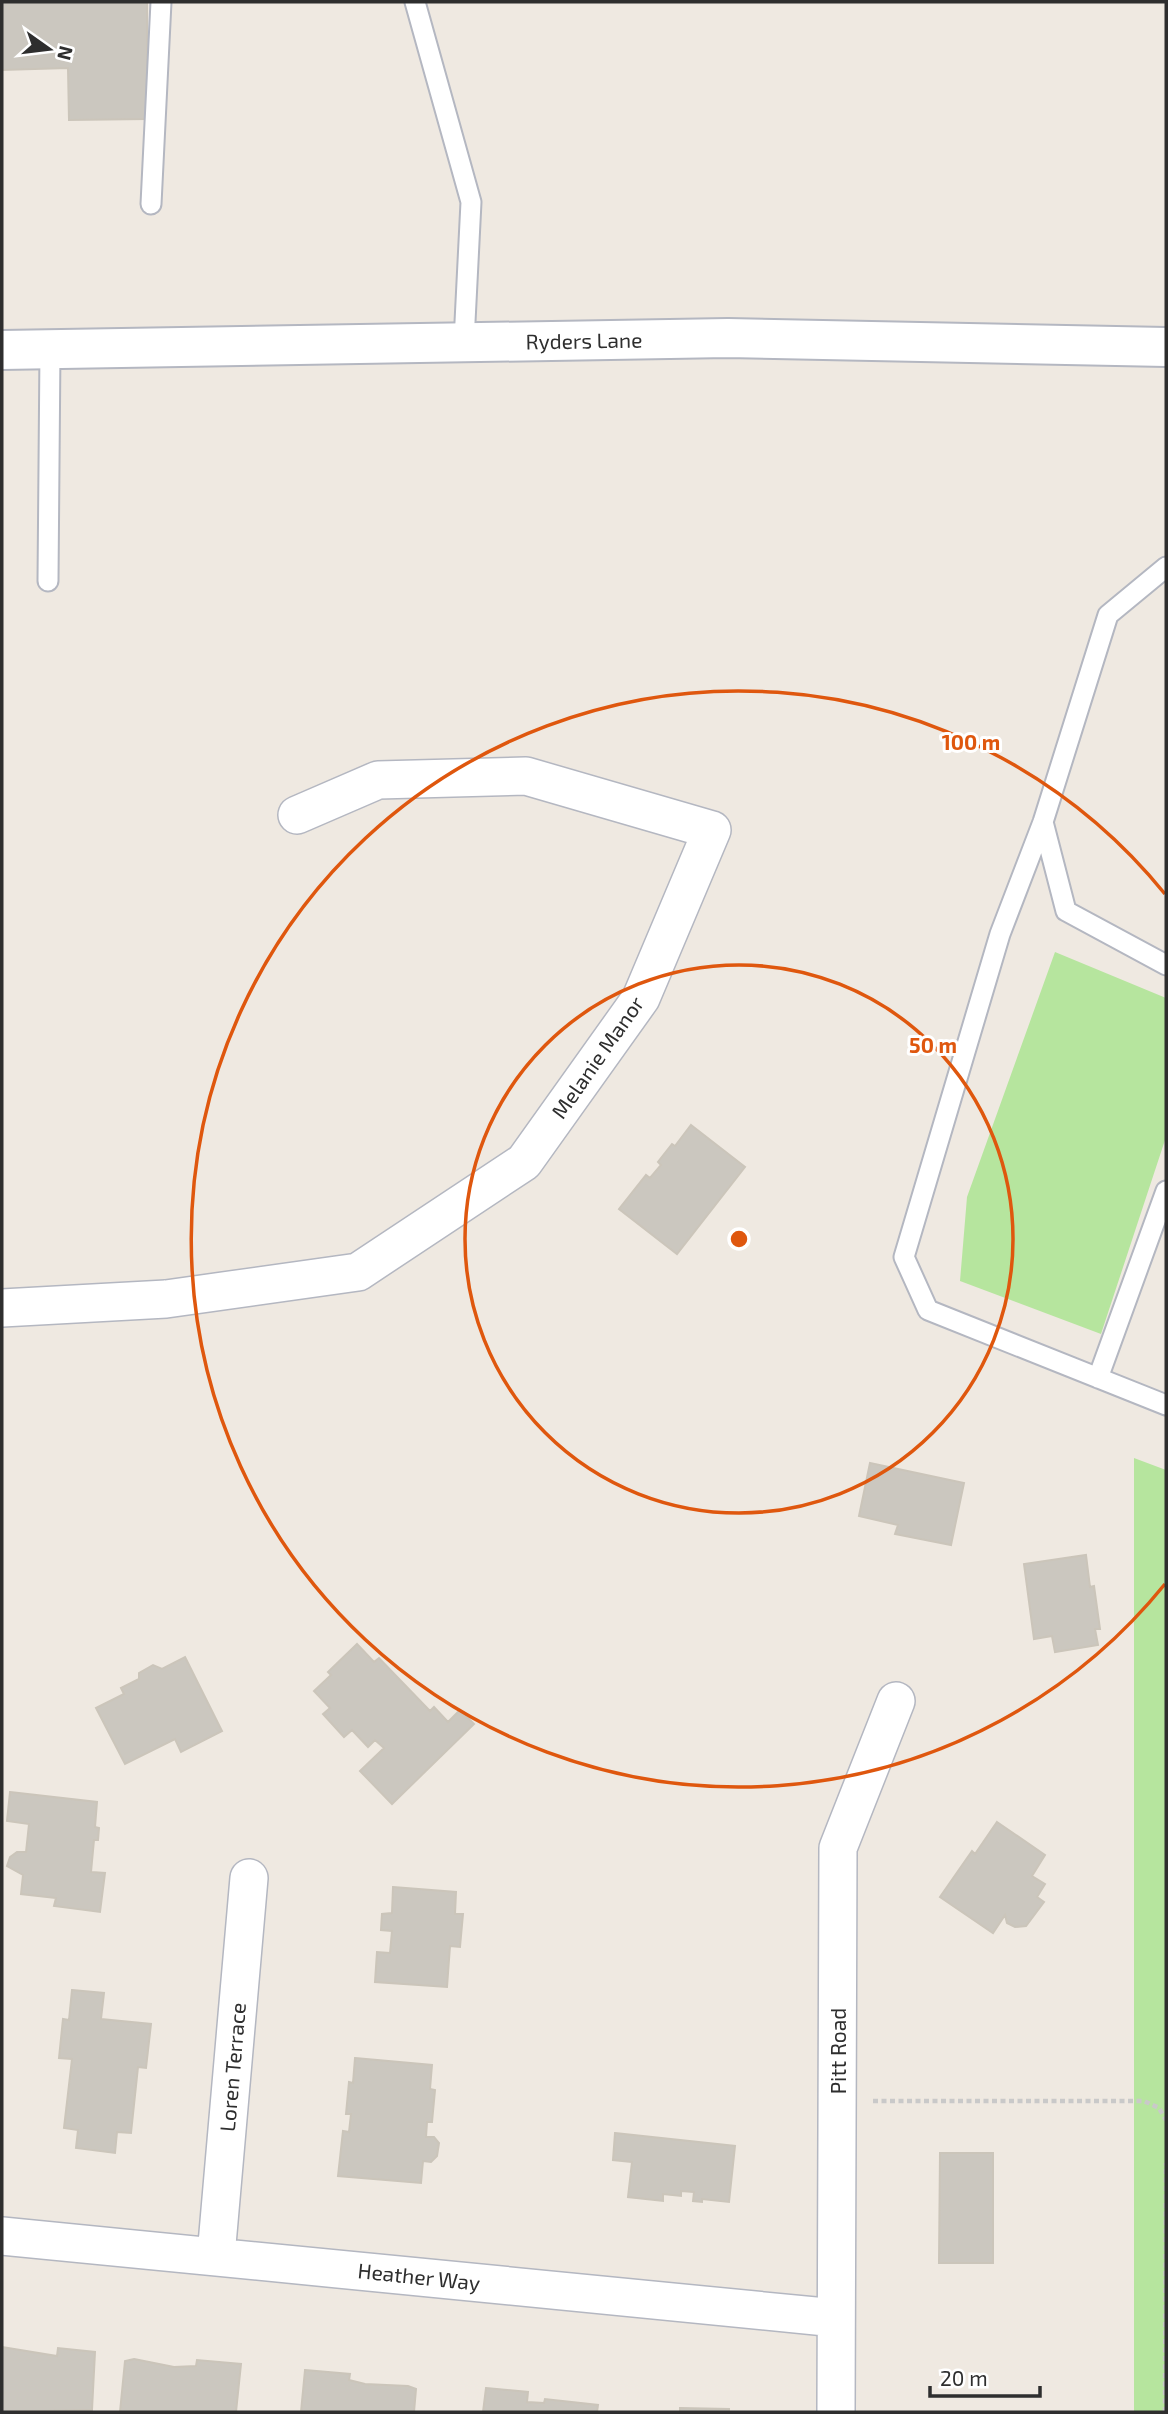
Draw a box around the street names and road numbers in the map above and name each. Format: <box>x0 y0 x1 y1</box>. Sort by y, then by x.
street label: Ryders Lane <box>525 326 643 354</box>
street label: Melanie Manor <box>546 991 649 1123</box>
street label: Loren Terrace <box>214 2001 250 2133</box>
street label: Pitt Road <box>825 2008 850 2094</box>
street label: Heather Way <box>357 2257 481 2295</box>

